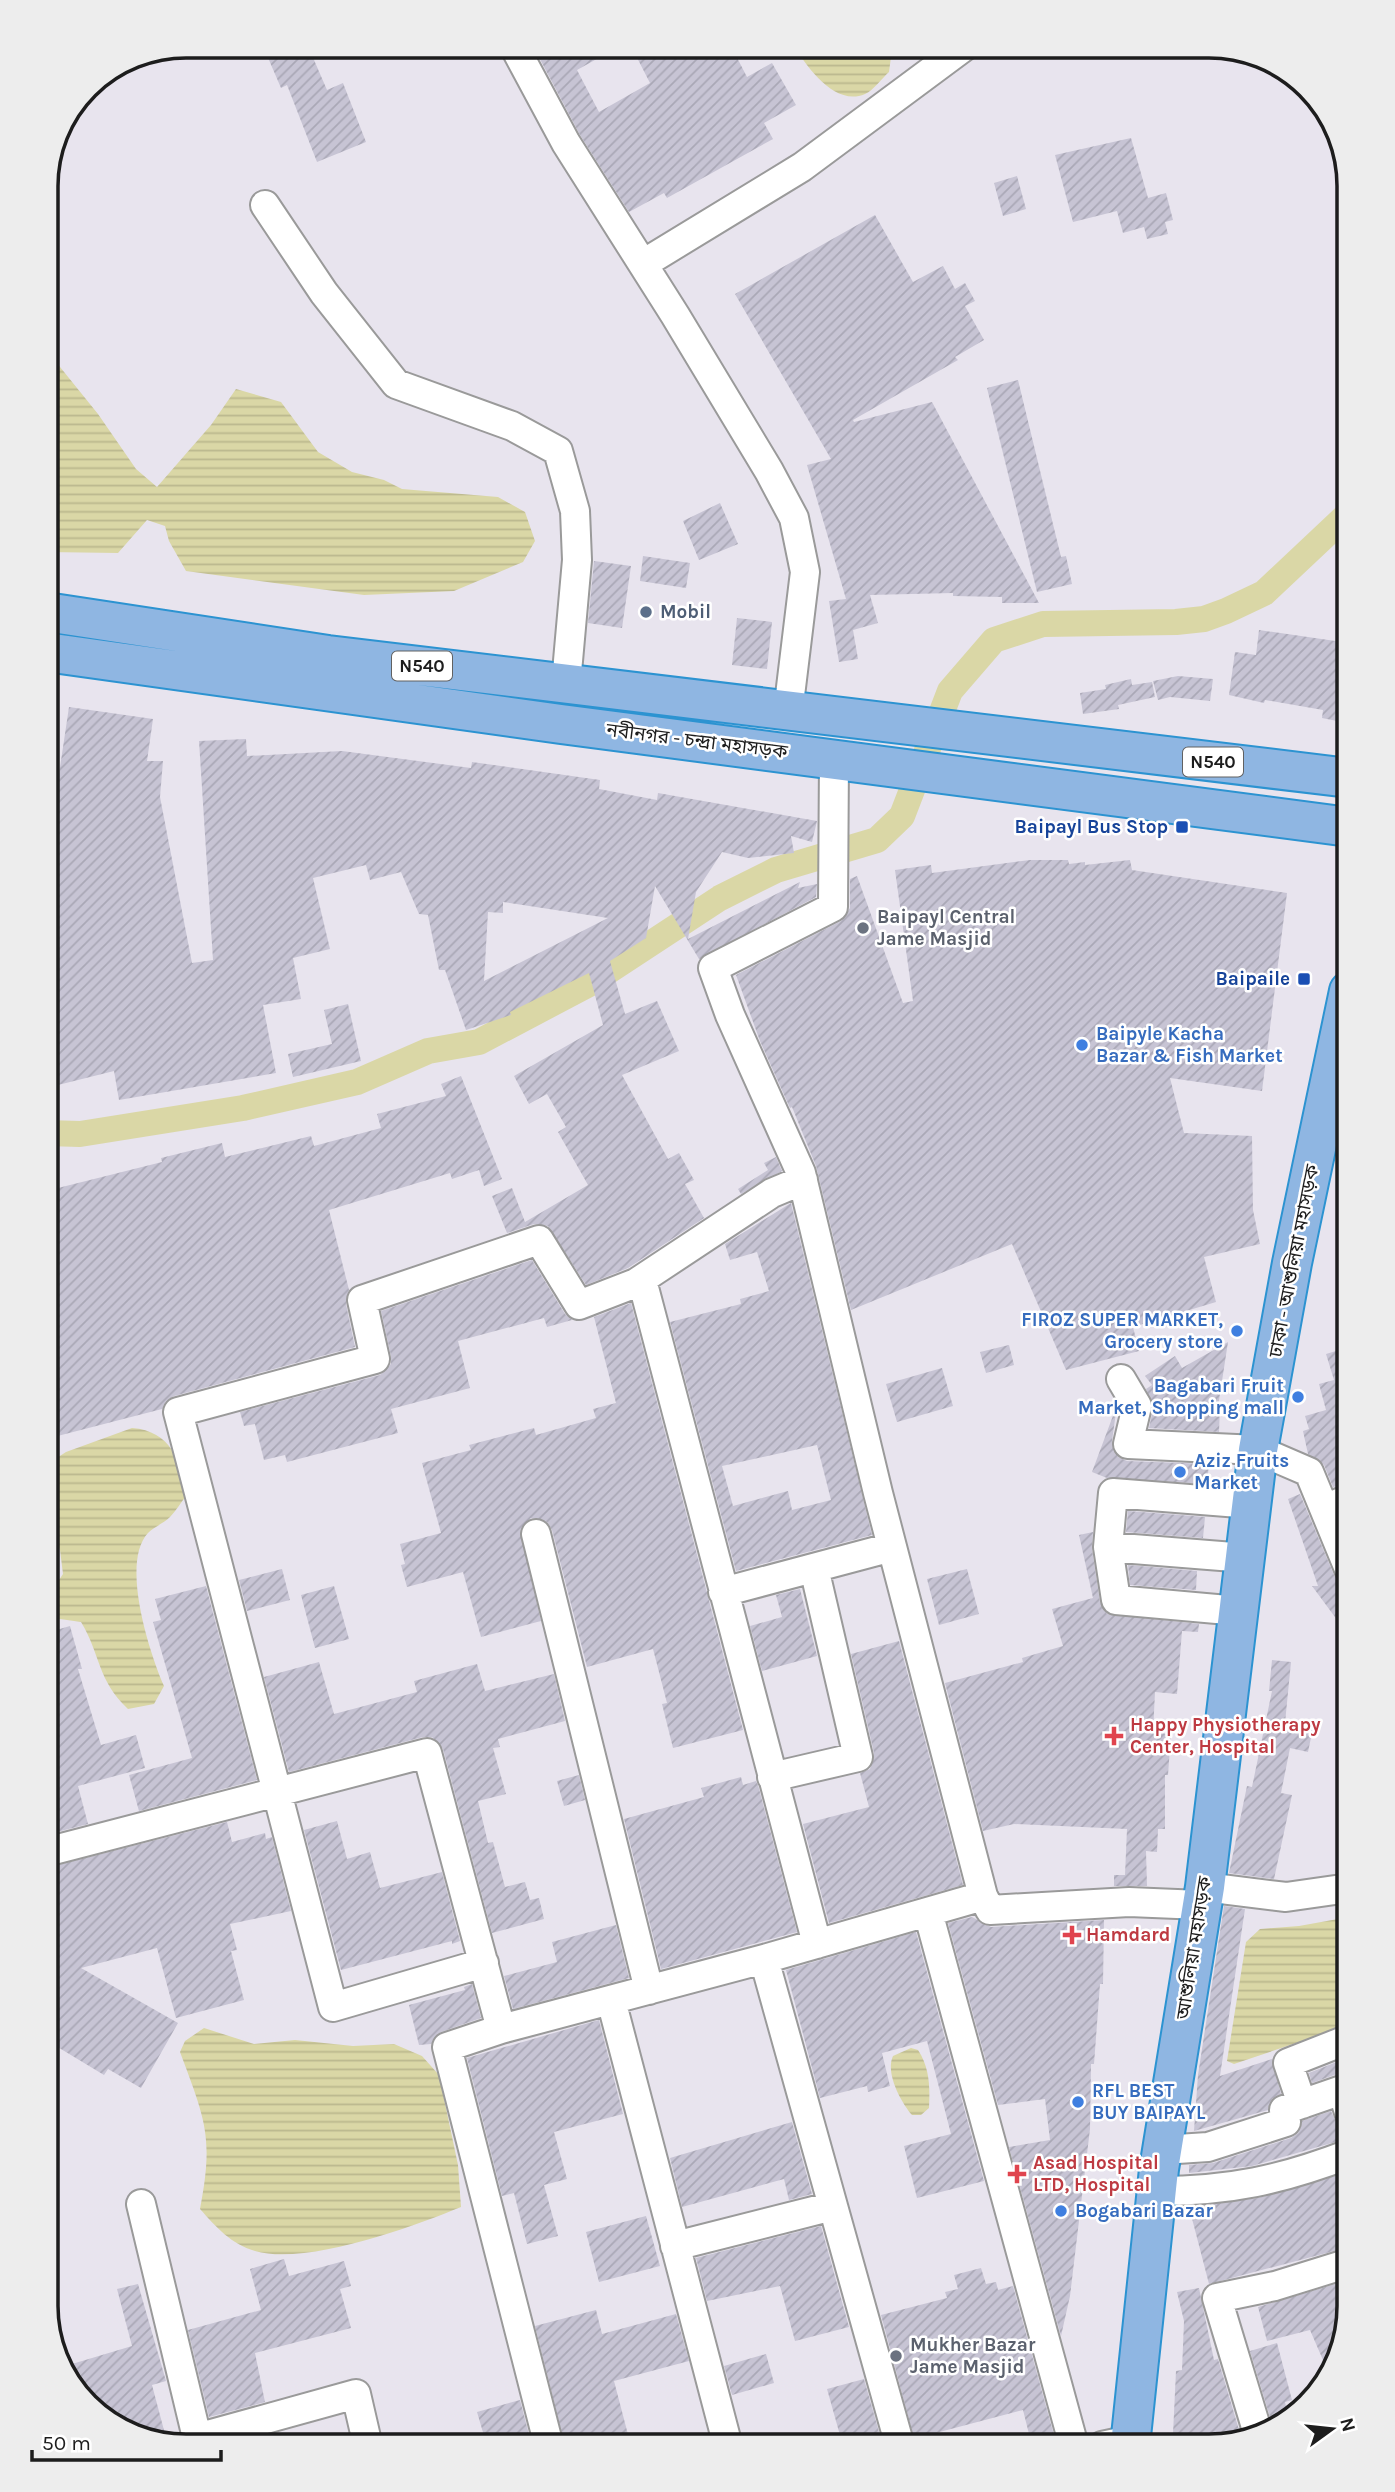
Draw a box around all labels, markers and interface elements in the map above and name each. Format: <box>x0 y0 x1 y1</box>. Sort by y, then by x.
place label: Mobil <box>660 601 711 623</box>
marker: Mobil <box>638 604 654 620</box>
road number: N540 <box>392 652 452 680</box>
street label: নবীনগর - চন্দ্রা মহাসড়ক <box>604 718 790 763</box>
road number: N540 <box>1183 748 1243 776</box>
place label: Baipayl Bus Stop <box>1014 816 1168 838</box>
marker: Baipayl Bus Stop <box>1174 819 1190 835</box>
place label: Baipayl Central Jame Masjid <box>877 906 1015 950</box>
marker: Baipayl Central Jame Masjid <box>855 920 871 936</box>
place label: Baipaile <box>1216 968 1290 990</box>
marker: Baipaile <box>1296 971 1312 987</box>
place label: Baipyle Kacha Bazar & Fish Market <box>1096 1023 1283 1067</box>
marker: Baipyle Kacha Bazar & Fish Market <box>1074 1037 1090 1053</box>
street label: ঢাকা - আশুলিয়া মহাসড়ক <box>1263 1162 1324 1360</box>
place label: FIROZ SUPER MARKET, Grocery store <box>1021 1309 1223 1353</box>
marker: FIROZ SUPER MARKET, Grocery store <box>1229 1323 1245 1339</box>
place label: Bagabari Fruit Market, Shopping mall <box>1078 1375 1284 1419</box>
marker: Bagabari Fruit Market, Shopping mall <box>1290 1389 1306 1405</box>
place label: Aziz Fruits Market <box>1194 1450 1289 1494</box>
marker: Aziz Fruits Market <box>1172 1464 1188 1480</box>
place label: Happy Physiotherapy Center, Hospital <box>1130 1714 1321 1758</box>
marker: Happy Physiotherapy Center, Hospital <box>1104 1726 1124 1746</box>
street label: আশুলিয়া মহাসড়ক <box>1171 1874 1216 2022</box>
place label: Hamdard <box>1086 1924 1170 1946</box>
marker: Hamdard <box>1064 1927 1080 1943</box>
place label: RFL BEST BUY BAIPAYL <box>1092 2080 1206 2124</box>
marker: RFL BEST BUY BAIPAYL <box>1070 2094 1086 2110</box>
place label: Asad Hospital LTD, Hospital <box>1033 2152 1159 2196</box>
marker: Asad Hospital LTD, Hospital <box>1007 2164 1027 2184</box>
place label: Bogabari Bazar <box>1075 2200 1213 2222</box>
marker: Bogabari Bazar <box>1053 2203 1069 2219</box>
place label: Mukher Bazar Jame Masjid <box>910 2334 1036 2378</box>
marker: Mukher Bazar Jame Masjid <box>888 2348 904 2364</box>
north arrow <box>1297 2394 1367 2464</box>
text: N <box>1335 2415 1360 2434</box>
scale bar <box>32 2418 220 2462</box>
text: 50 m <box>42 2431 91 2455</box>

